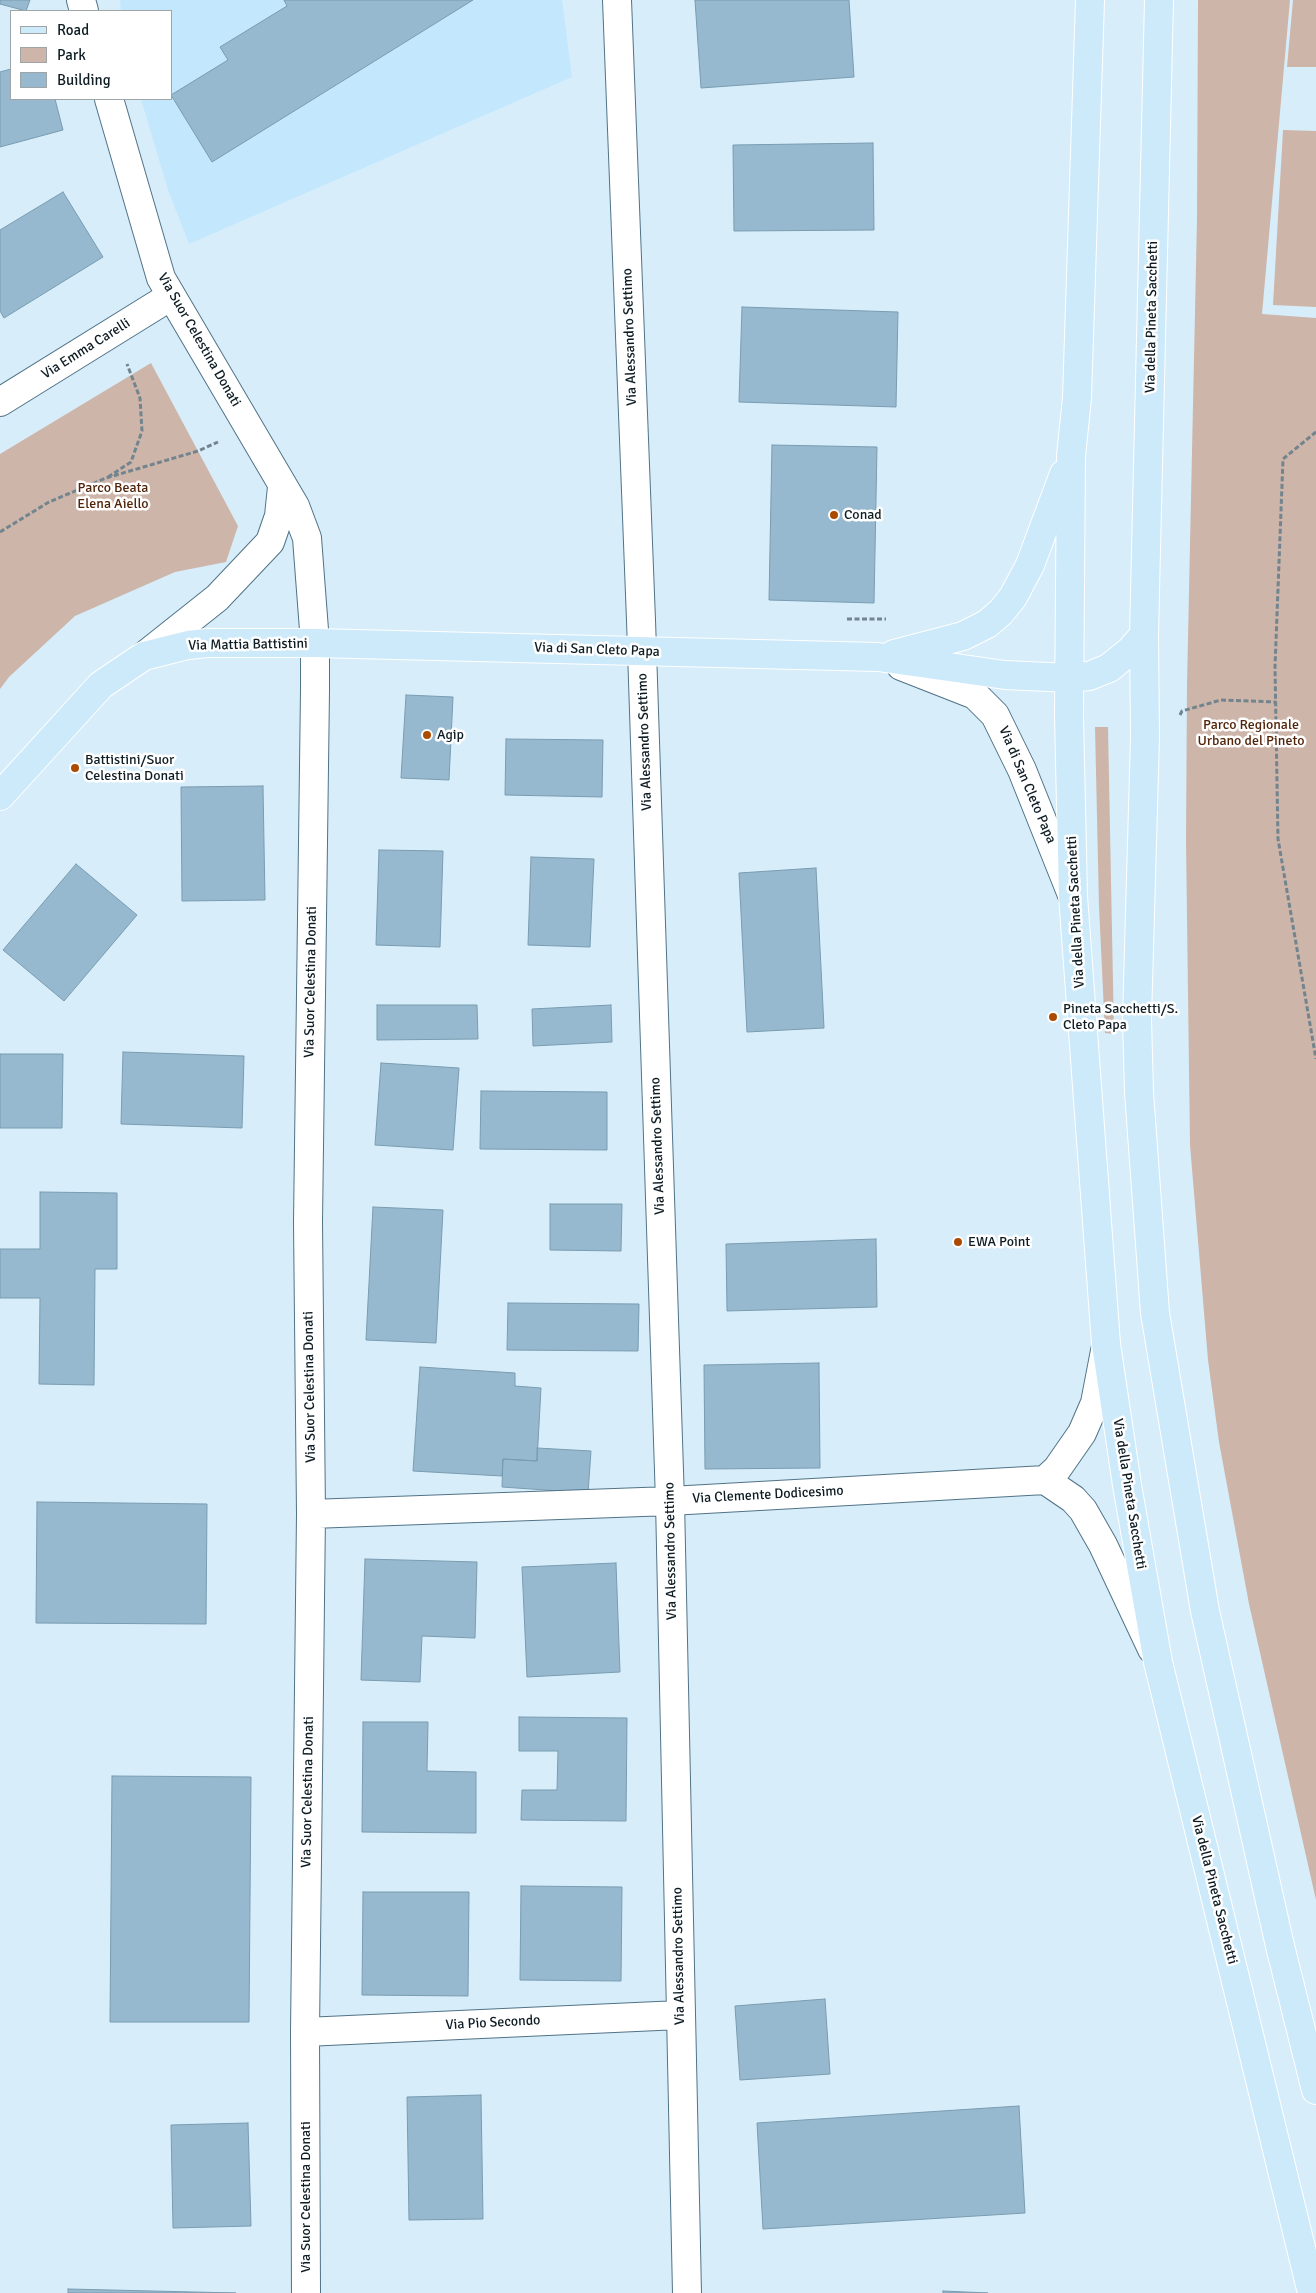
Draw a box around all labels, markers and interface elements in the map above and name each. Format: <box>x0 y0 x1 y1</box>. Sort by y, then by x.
legend <box>10 10 172 100</box>
text: Road <box>57 21 89 39</box>
text: Park <box>57 46 86 64</box>
text: Building <box>57 71 111 89</box>
street label: Via della Pineta Sacchetti <box>1142 241 1162 393</box>
street label: Via Alessandro Settimo <box>619 268 641 406</box>
street label: Via Suor Celestina Donati <box>154 270 244 410</box>
street label: Via Emma Carelli <box>38 315 134 383</box>
park label: Parco Beata Elena Aiello <box>77 480 149 512</box>
place label: Conad <box>844 507 882 523</box>
marker: Conad <box>828 509 840 521</box>
street label: Via Mattia Battistini <box>188 636 308 654</box>
street label: Via di San Cleto Papa <box>534 639 660 661</box>
street label: Via Alessandro Settimo <box>634 673 656 811</box>
park label: Parco Regionale Urbano del Pineto <box>1197 717 1305 750</box>
street label: Via di San Cleto Papa <box>995 724 1059 846</box>
place label: Agip <box>437 727 464 743</box>
marker: Agip <box>421 729 433 741</box>
place label: Battistini/Suor Celestina Donati <box>85 752 184 784</box>
marker: Battistini/Suor Celestina Donati <box>69 762 81 774</box>
street label: Via della Pineta Sacchetti <box>1064 835 1088 989</box>
street label: Via Suor Celestina Donati <box>301 906 321 1058</box>
place label: Pineta Sacchetti/S. Cleto Papa <box>1063 1001 1178 1034</box>
marker: Pineta Sacchetti/S. Cleto Papa <box>1047 1011 1059 1023</box>
street label: Via Alessandro Settimo <box>647 1077 669 1215</box>
place label: EWA Point <box>968 1234 1030 1250</box>
marker: EWA Point <box>952 1236 964 1248</box>
street label: Via Suor Celestina Donati <box>300 1311 320 1463</box>
street label: Via della Pineta Sacchetti <box>1109 1417 1149 1571</box>
street label: Via Alessandro Settimo <box>661 1482 681 1620</box>
street label: Via Clemente Dodicesimo <box>692 1483 844 1507</box>
street label: Via Suor Celestina Donati <box>298 1716 318 1868</box>
street label: Via della Pineta Sacchetti <box>1187 1814 1241 1966</box>
street label: Via Alessandro Settimo <box>669 1887 689 2025</box>
street label: Via Pio Secondo <box>445 2012 541 2034</box>
street label: Via Suor Celestina Donati <box>298 2121 314 2273</box>

